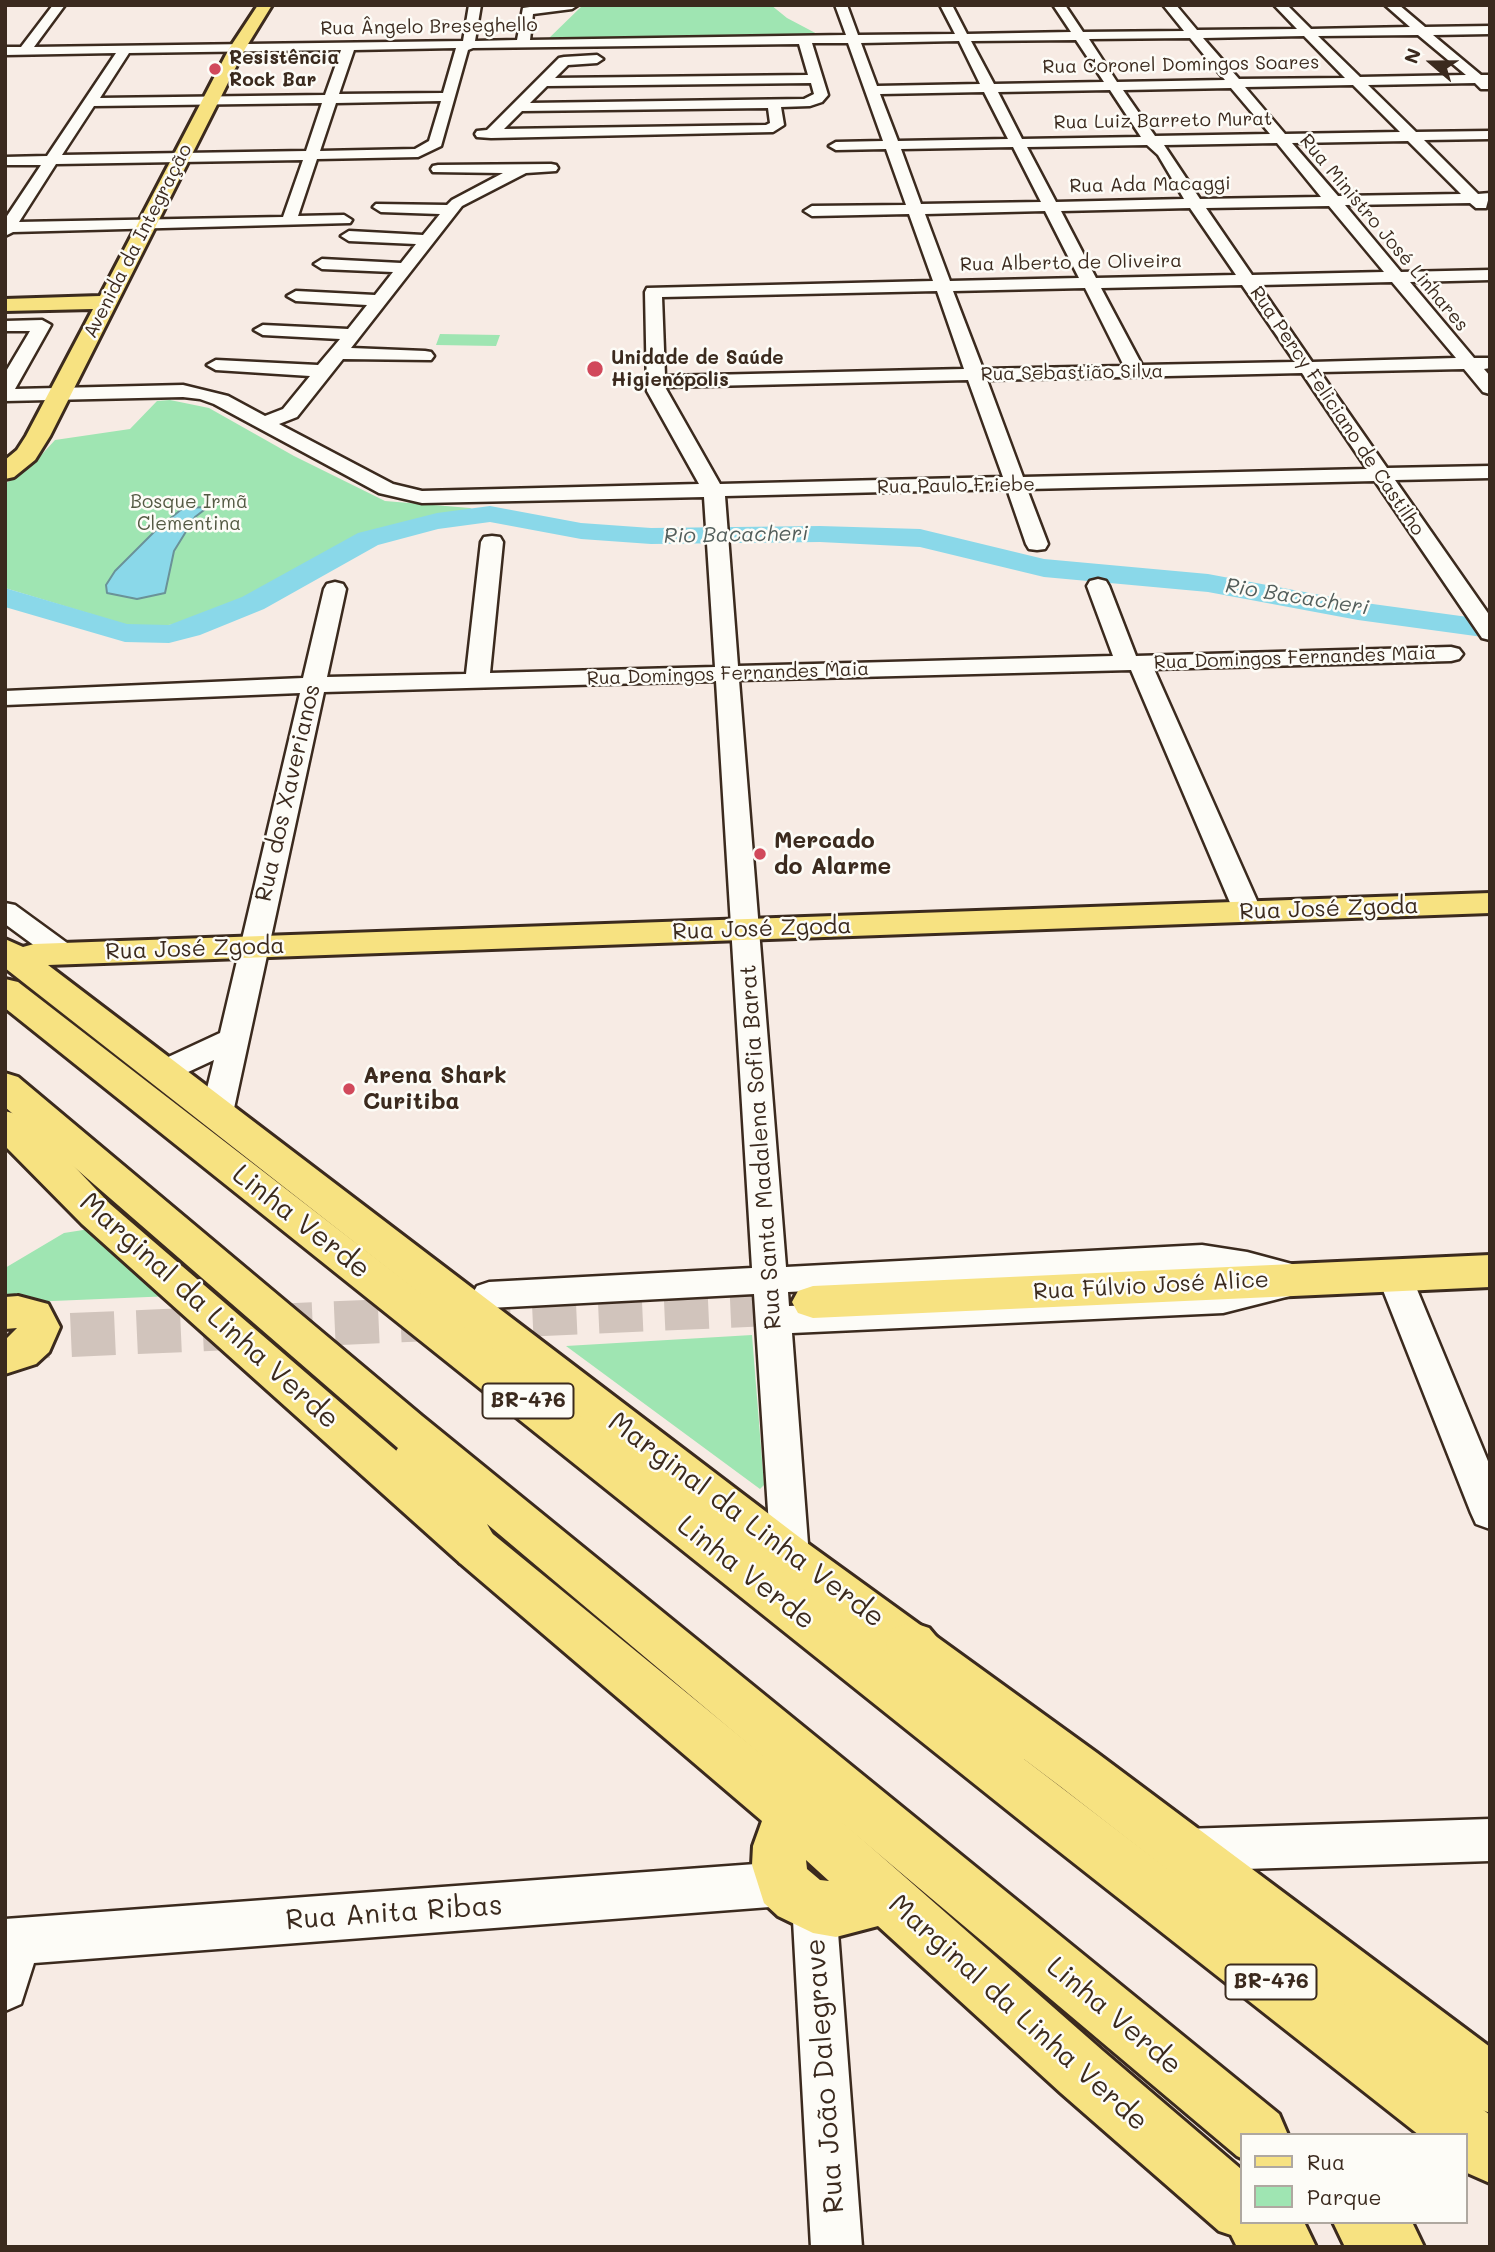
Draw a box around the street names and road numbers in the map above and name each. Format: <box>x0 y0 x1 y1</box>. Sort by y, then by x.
street label: Rua Ângelo Breseghello <box>320 14 538 40</box>
street label: Rua Coronel Domingos Soares <box>1042 51 1320 79</box>
street label: Rua Luiz Barreto Murat <box>1053 108 1273 134</box>
street label: Rua Ministro José Linhares <box>1295 130 1473 336</box>
street label: Avenida da Integração <box>79 140 197 342</box>
street label: Rua Ada Macaggi <box>1069 172 1231 198</box>
street label: Rua Alberto de Oliveira <box>960 250 1182 276</box>
street label: Rua Percy Feliciano de Castilho <box>1245 282 1429 540</box>
street label: Rua Sebastião Silva <box>980 360 1164 386</box>
street label: Rua Paulo Friebe <box>877 473 1035 499</box>
street label: Rua Domingos Fernandes Maia <box>1153 642 1437 674</box>
street label: Rua Domingos Fernandes Maia <box>586 658 870 690</box>
street label: Rua dos Xaverianos <box>250 682 326 904</box>
street label: Rua José Zgoda <box>1239 892 1419 926</box>
street label: Rua José Zgoda <box>672 912 852 946</box>
street label: Rua José Zgoda <box>105 932 285 966</box>
street label: Rua Santa Madalena Sofia Barat <box>734 964 788 1330</box>
street label: Linha Verde <box>225 1158 377 1286</box>
street label: Marginal da Linha Verde <box>72 1186 346 1436</box>
street label: Rua Fúlvio José Alice <box>1032 1266 1270 1306</box>
road number: BR-476 <box>482 1384 574 1418</box>
street label: Marginal da Linha Verde <box>601 1405 891 1635</box>
street label: Linha Verde <box>670 1509 822 1637</box>
street label: Marginal da Linha Verde <box>881 1888 1155 2138</box>
street label: Rua Anita Ribas <box>284 1889 504 1937</box>
street label: Rua João Dalegrave <box>799 1937 851 2215</box>
street label: Linha Verde <box>1040 1950 1188 2082</box>
road number: BR-476 <box>1226 1965 1316 2000</box>

